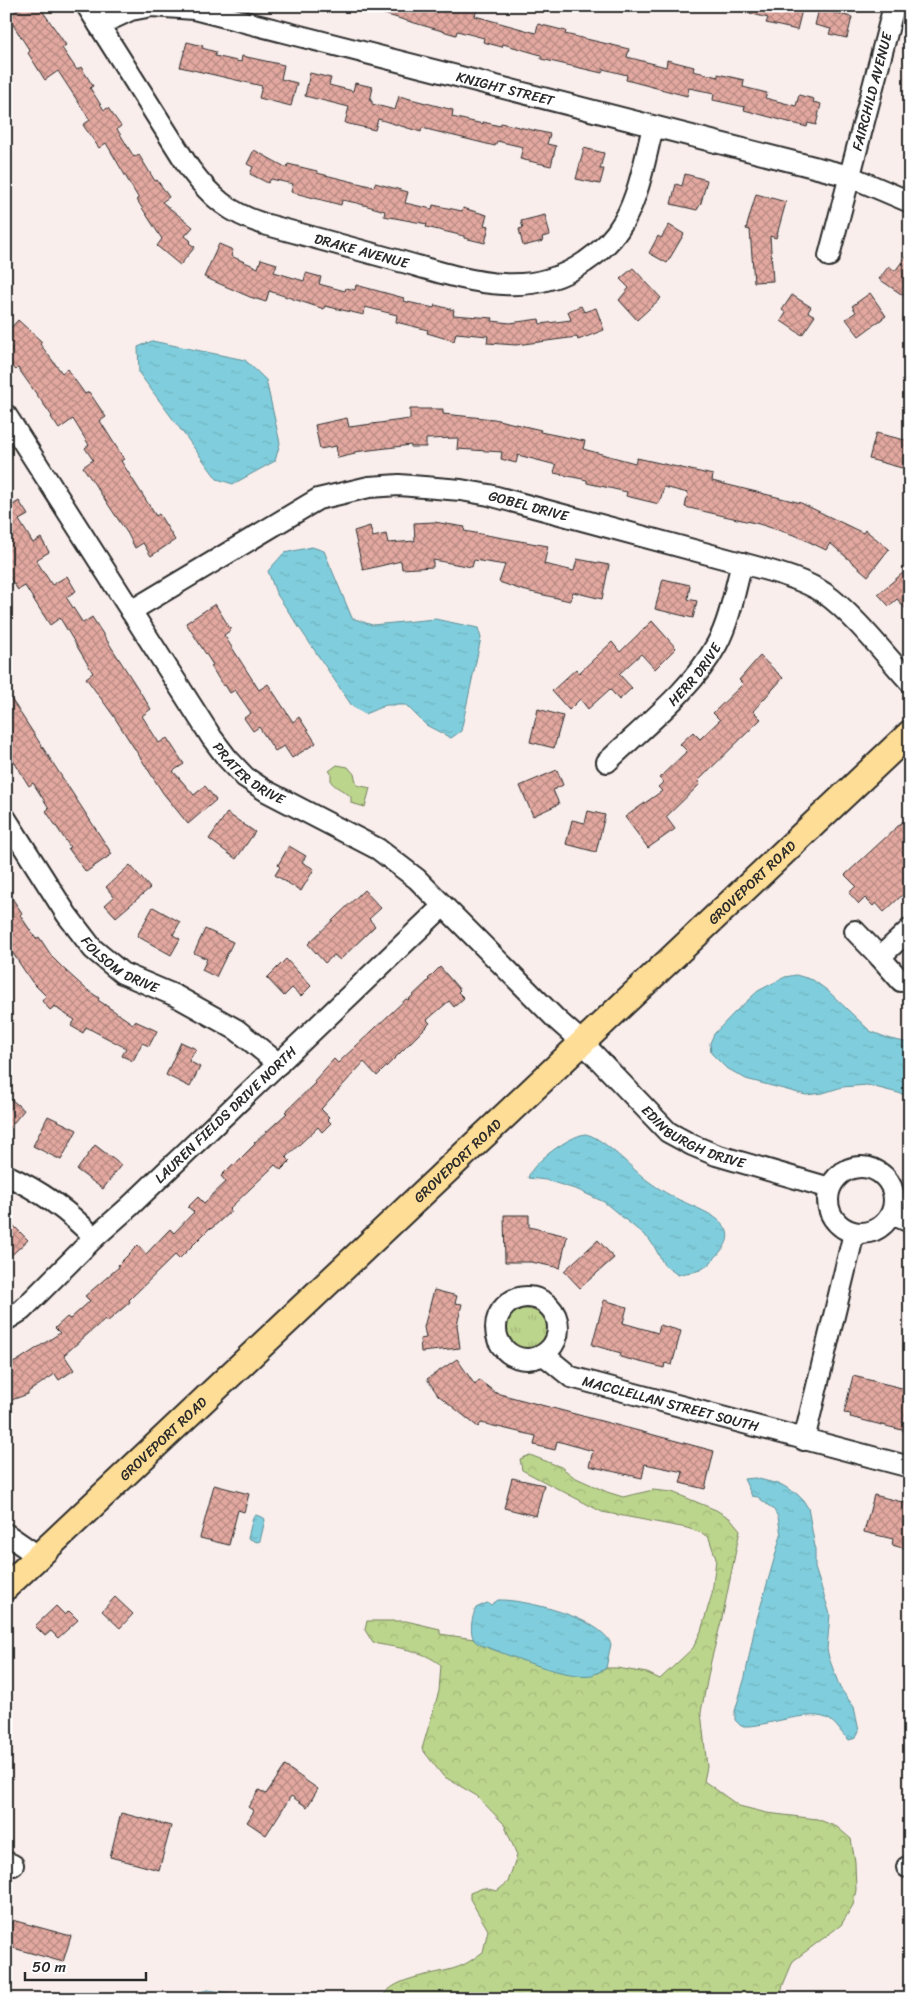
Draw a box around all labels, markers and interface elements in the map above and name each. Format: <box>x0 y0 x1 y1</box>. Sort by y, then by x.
street label: FAIRCHILD AVENUE <box>844 28 899 153</box>
street label: KNIGHT STREET <box>454 64 558 113</box>
street label: DRAKE AVENUE <box>312 226 413 276</box>
street label: GOBEL DRIVE <box>486 483 573 529</box>
street label: HERR DRIVE <box>661 637 728 712</box>
street label: PRATER DRIVE <box>206 736 291 812</box>
street label: GROVEPORT ROAD <box>702 834 802 931</box>
street label: FOLSOM DRIVE <box>75 930 164 1000</box>
street label: LAUREN FIELDS DRIVE NORTH <box>148 1040 303 1189</box>
street label: EDINBURGH DRIVE <box>635 1099 750 1176</box>
street label: GROVEPORT ROAD <box>407 1112 508 1209</box>
street label: MACCLELLAN STREET SOUTH <box>580 1368 762 1439</box>
street label: GROVEPORT ROAD <box>113 1390 214 1487</box>
scale bar <box>25 1950 146 1982</box>
text: 50 m <box>32 1954 67 1980</box>

